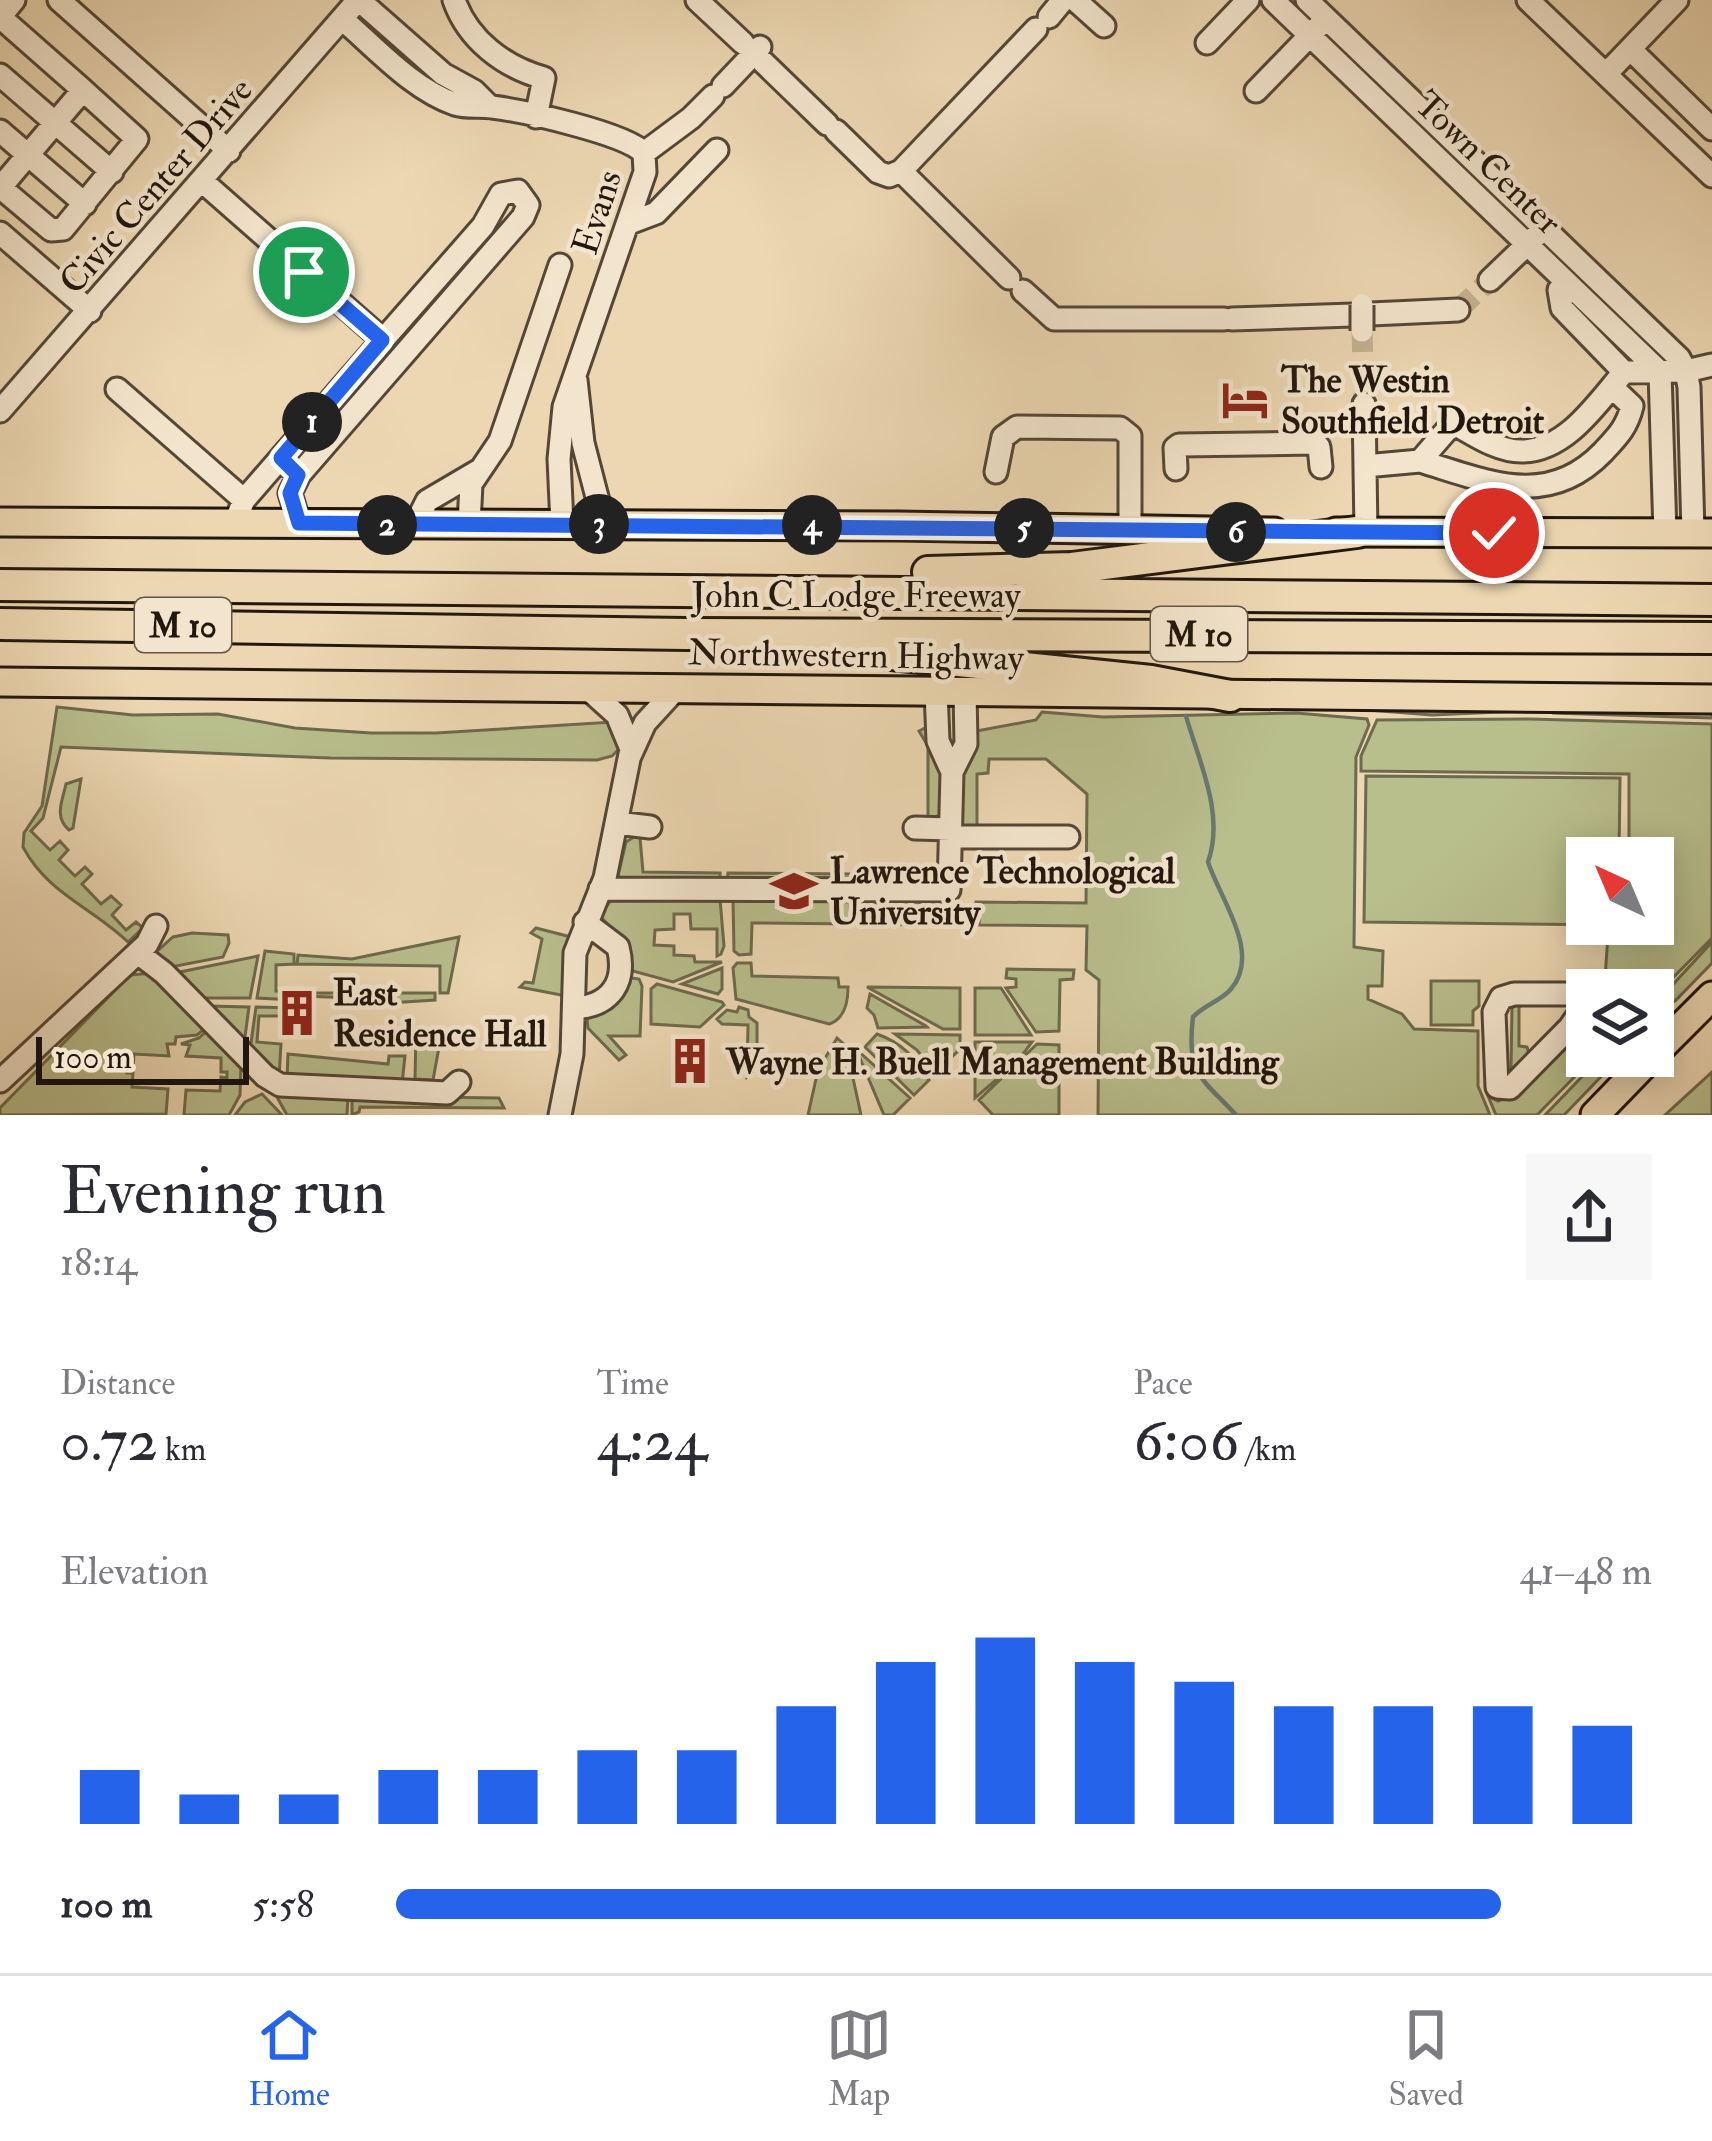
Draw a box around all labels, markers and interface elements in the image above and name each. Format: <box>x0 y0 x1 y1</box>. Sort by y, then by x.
street label: Civic Center Drive <box>50 68 262 304</box>
street label: Town Center <box>1405 82 1571 245</box>
street label: Evans <box>563 165 632 260</box>
pin <box>253 221 355 323</box>
icon: arrive <box>271 239 337 305</box>
place label: The Westin Southfield Detroit <box>1280 358 1545 444</box>
hotel icon: The Westin Southfield Detroit <box>1220 375 1270 425</box>
pin: 1 <box>282 392 342 452</box>
text: 1 <box>306 401 318 442</box>
pin <box>1443 482 1545 584</box>
pin: 3 <box>569 494 629 554</box>
pin: 2 <box>357 495 417 555</box>
pin: 4 <box>782 495 842 555</box>
pin: 5 <box>994 498 1054 558</box>
icon: check <box>1461 500 1527 566</box>
pin: 6 <box>1206 502 1266 562</box>
text: 3 <box>593 503 605 544</box>
text: 2 <box>379 504 395 545</box>
text: 4 <box>803 504 821 545</box>
text: 5 <box>1017 507 1031 548</box>
text: 6 <box>1228 511 1244 552</box>
street label: John C Lodge Freeway <box>690 573 1022 618</box>
road number: M 10 <box>135 598 231 652</box>
road number: M 10 <box>1151 607 1247 661</box>
street label: Northwestern Highway <box>688 630 1025 681</box>
north arrow <box>1566 837 1674 945</box>
map controls <box>1566 837 1674 1077</box>
place label: Lawrence Technological University <box>830 849 1176 936</box>
school or university icon: Lawrence Technological University <box>769 866 819 916</box>
button: layers <box>1566 969 1674 1077</box>
place label: East Residence Hall <box>333 971 547 1057</box>
building icon: East Residence Hall <box>272 988 322 1038</box>
scale bar <box>36 1031 249 1084</box>
building icon: Wayne H. Buell Management Building <box>665 1036 715 1086</box>
text: 100 m <box>54 1037 132 1078</box>
place label: Wayne H. Buell Management Building <box>725 1040 1280 1086</box>
text: Evening run <box>60 1151 386 1234</box>
button: share <box>1526 1154 1652 1280</box>
text: 18:14 <box>60 1238 137 1287</box>
text: Distance <box>60 1363 175 1404</box>
text: Time <box>597 1363 669 1404</box>
text: Pace <box>1133 1363 1193 1404</box>
text: 0.72 <box>60 1404 158 1479</box>
text: 4:24 <box>597 1404 707 1479</box>
text: 6:06 <box>1133 1404 1239 1479</box>
text: km <box>158 1429 206 1470</box>
text: /km <box>1239 1429 1296 1470</box>
text: Elevation <box>60 1547 209 1596</box>
text: 41–48 m <box>1520 1547 1652 1596</box>
text: 100 m <box>60 1880 152 1929</box>
text: 5:58 <box>252 1880 314 1929</box>
tab: Home <box>248 2002 330 2115</box>
tab: Map <box>826 2002 892 2115</box>
tab: Saved <box>1388 2002 1464 2115</box>

